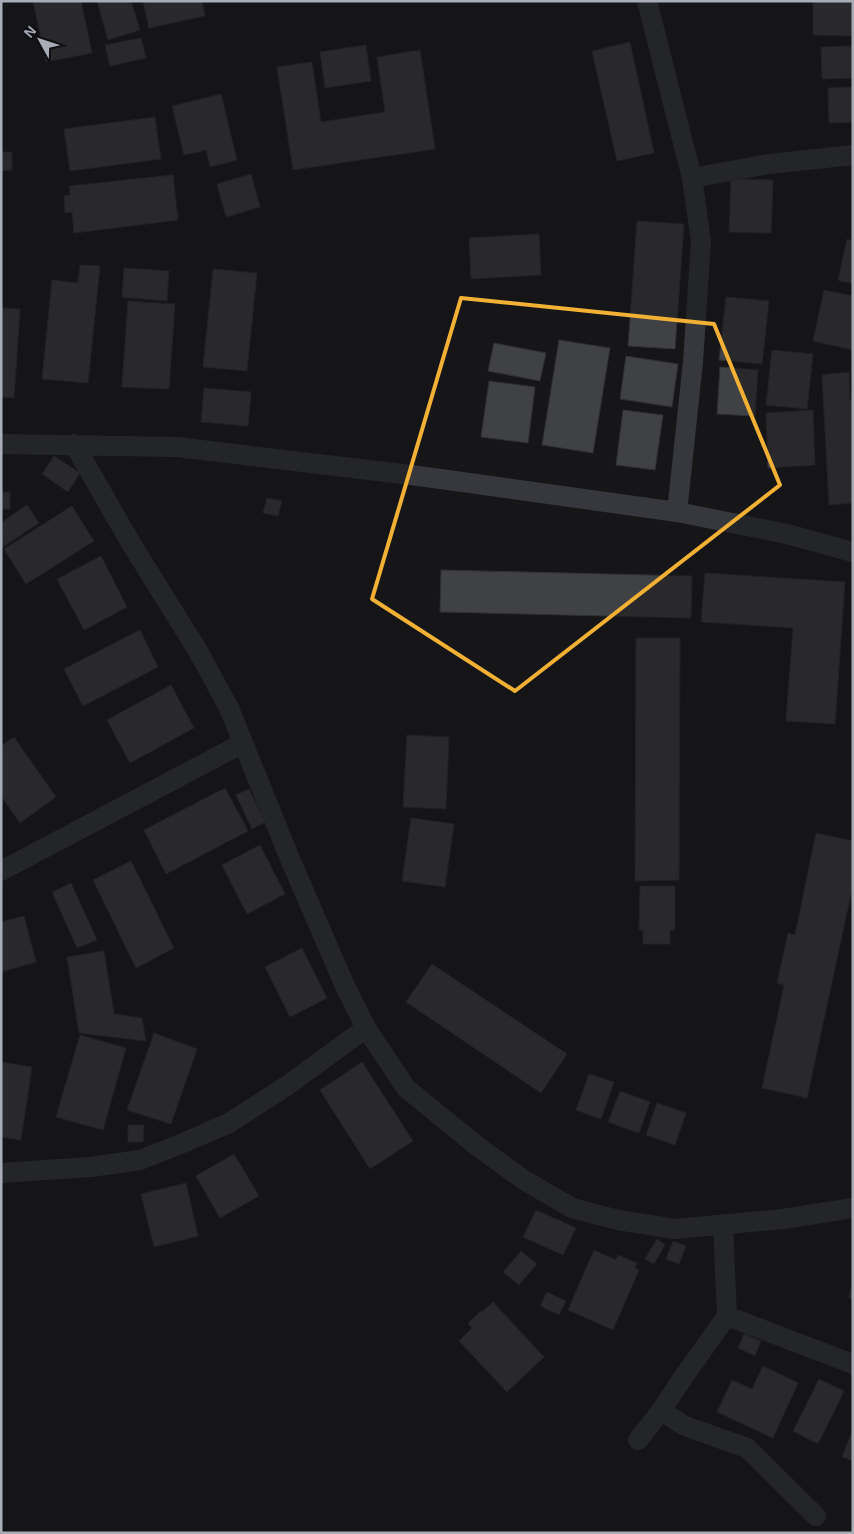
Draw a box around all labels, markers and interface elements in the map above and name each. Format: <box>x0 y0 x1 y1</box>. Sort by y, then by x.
north arrow <box>15 15 65 65</box>
text: N <box>21 23 39 41</box>

